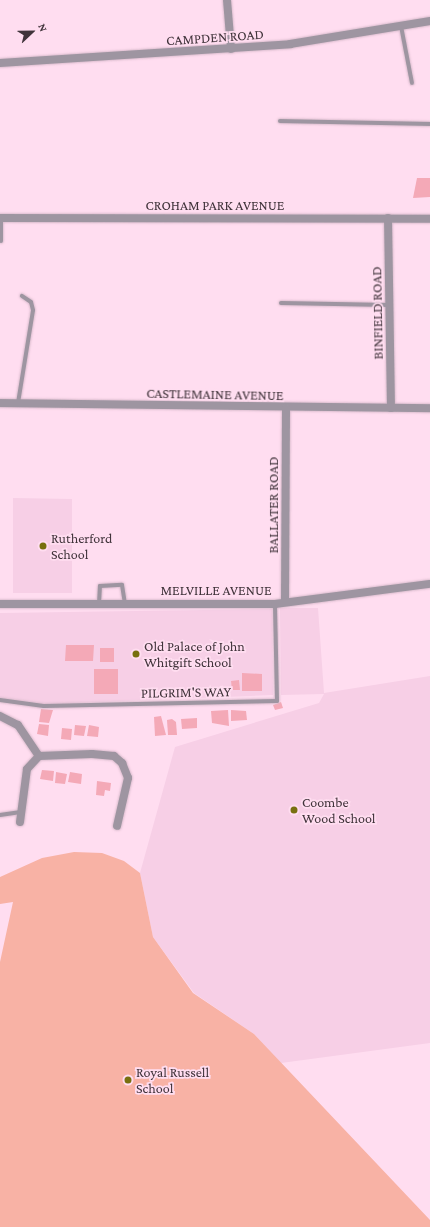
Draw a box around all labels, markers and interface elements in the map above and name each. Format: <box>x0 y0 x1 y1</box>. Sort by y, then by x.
north arrow <box>12 12 52 52</box>
text: N <box>36 22 50 33</box>
street label: CAMPDEN ROAD <box>166 25 264 49</box>
street label: CROHAM PARK AVENUE <box>146 197 284 213</box>
street label: BINFIELD ROAD <box>368 266 386 360</box>
street label: CASTLEMAINE AVENUE <box>146 384 284 404</box>
street label: BALLATER ROAD <box>265 457 281 553</box>
place label: Rutherford School <box>51 530 112 562</box>
marker: Rutherford School <box>38 541 48 551</box>
street label: MELVILLE AVENUE <box>160 582 272 598</box>
place label: Old Palace of John Whitgift School <box>144 638 245 670</box>
marker: Old Palace of John Whitgift School <box>131 649 141 659</box>
street label: PILGRIM'S WAY <box>141 683 231 701</box>
place label: Coombe Wood School <box>302 794 376 826</box>
marker: Coombe Wood School <box>289 805 299 815</box>
place label: Royal Russell School <box>136 1064 209 1096</box>
marker: Royal Russell School <box>123 1075 133 1085</box>

